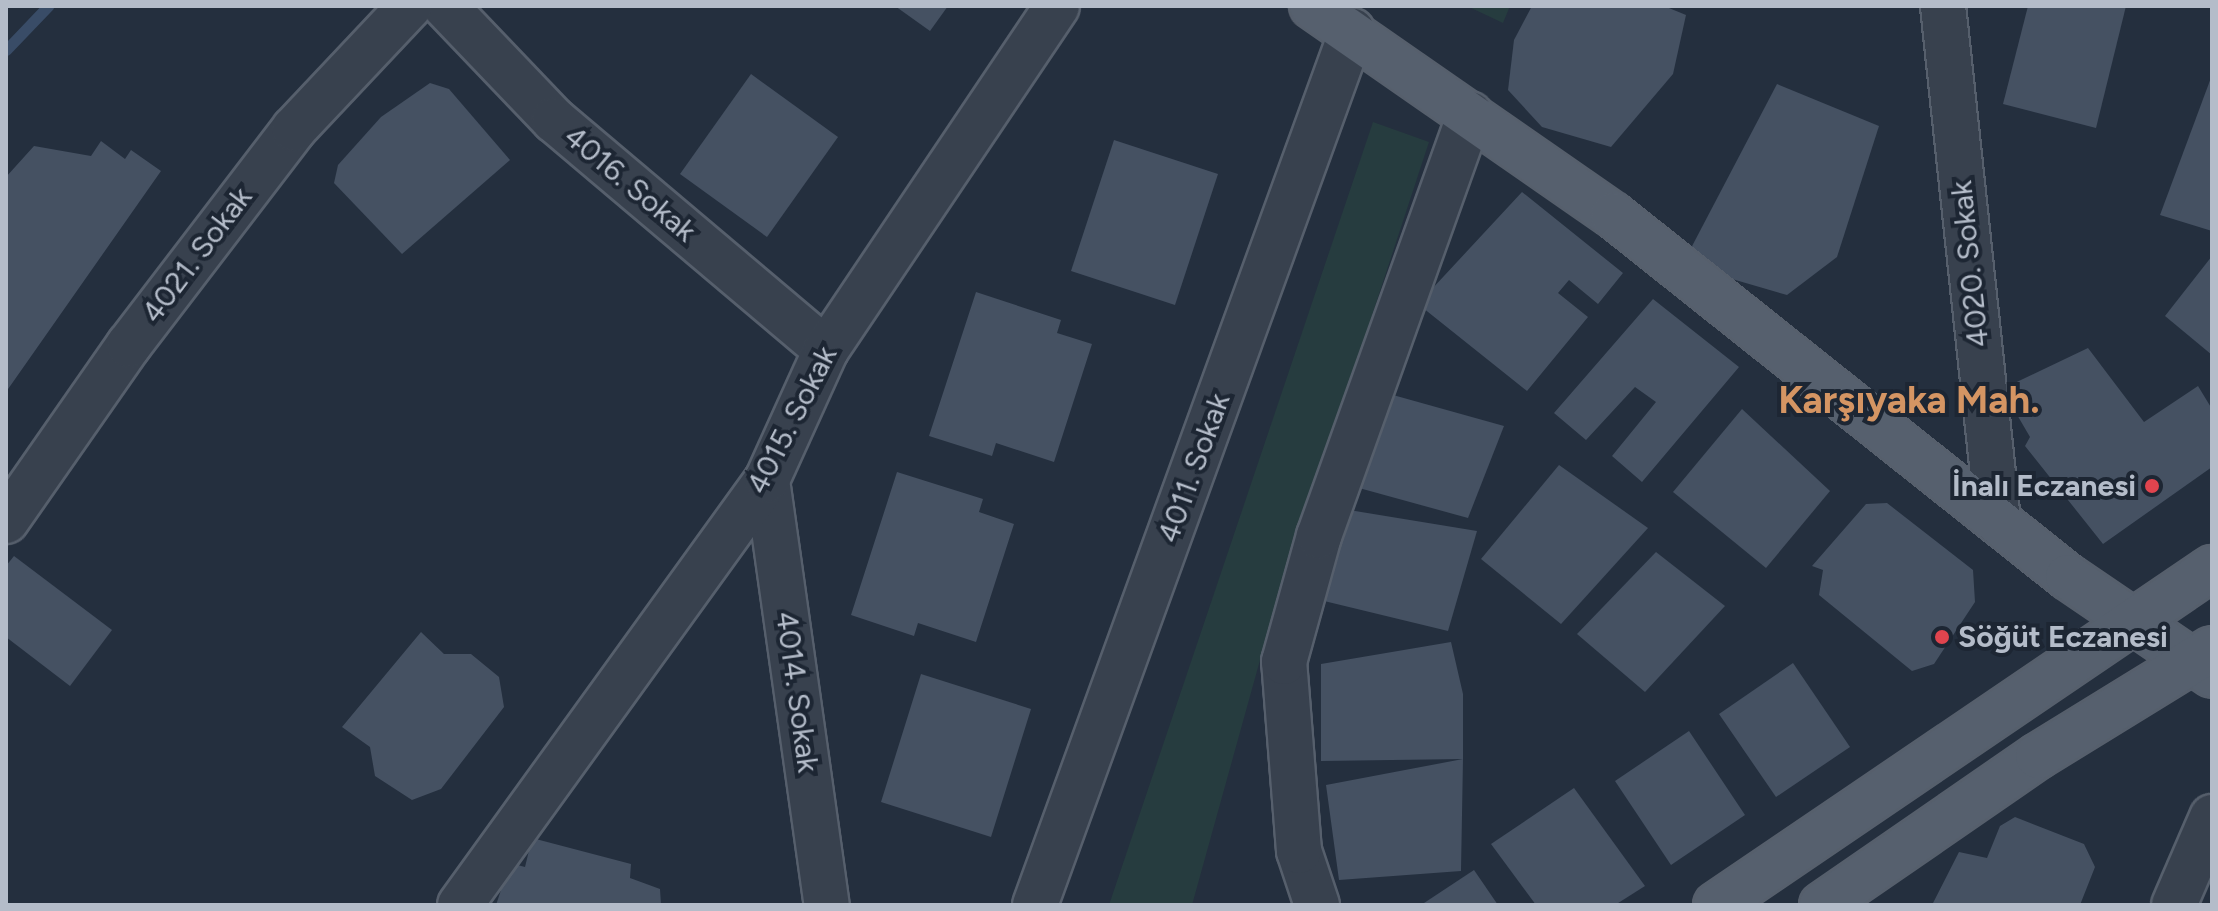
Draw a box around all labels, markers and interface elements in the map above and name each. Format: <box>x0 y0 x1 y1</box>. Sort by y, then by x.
street label: 4016. Sokak <box>557 119 703 249</box>
street label: 4020. Sokak <box>1943 179 1997 349</box>
street label: 4021. Sokak <box>134 180 260 330</box>
street label: 4015. Sokak <box>739 340 845 500</box>
district label: Karşıyaka Mah. <box>1778 378 2040 424</box>
street label: 4011. Sokak <box>1150 388 1238 548</box>
place label: İnalı Eczanesi <box>1952 468 2136 504</box>
marker: İnalı Eczanesi <box>2143 477 2161 495</box>
street label: 4014. Sokak <box>768 609 826 775</box>
place label: Söğüt Eczanesi <box>1958 619 2168 655</box>
marker: Söğüt Eczanesi <box>1933 628 1951 646</box>

